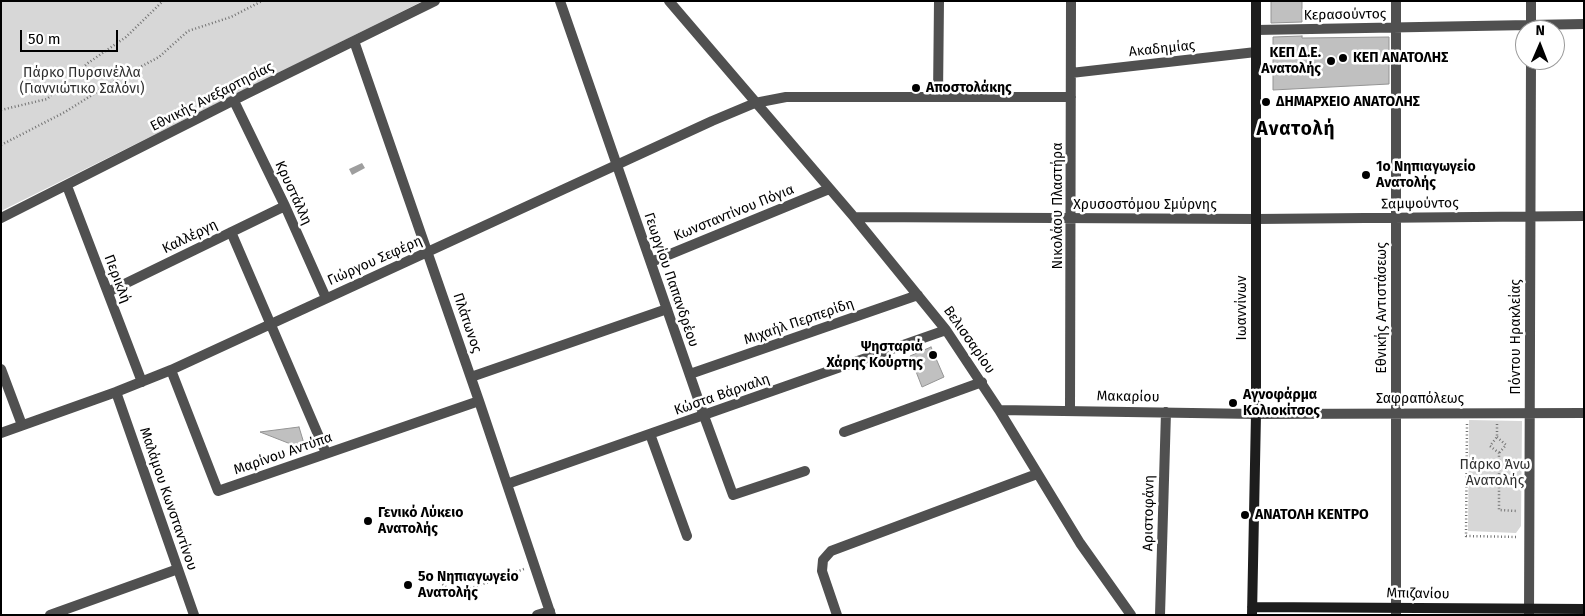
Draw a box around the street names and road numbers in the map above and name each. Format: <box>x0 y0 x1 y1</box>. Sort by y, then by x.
street label: Κερασούντος <box>1304 6 1386 24</box>
street label: Ακαδημίας <box>1128 37 1196 61</box>
street label: Εθνικής Ανεξαρτησίας <box>148 59 276 135</box>
street label: Νικολάου Πλαστήρα <box>1050 142 1066 270</box>
street label: Κρυστάλλη <box>271 158 315 228</box>
street label: Κωνσταντίνου Πόγια <box>671 181 797 245</box>
street label: Σαμψούντος <box>1381 195 1459 213</box>
street label: Χρυσοστόμου Σμύρνης <box>1073 197 1217 213</box>
street label: Γεωργίου Παπανδρέου <box>640 211 702 349</box>
street label: Καλλέργη <box>160 216 220 258</box>
street label: Γιώργου Σεφέρη <box>325 233 425 289</box>
street label: Εθνικής Αντιστάσεως <box>1374 242 1390 374</box>
street label: Περικλή <box>100 252 134 306</box>
street label: Ιωαννίνων <box>1234 276 1250 340</box>
street label: Πόντου Ηρακλείας <box>1508 279 1524 395</box>
street label: Πλάτωνος <box>449 291 485 355</box>
street label: Μιχαήλ Περπερίδη <box>742 295 856 349</box>
street label: Βελισσαρίου <box>940 303 998 377</box>
street label: Κώστα Βάρναλη <box>672 371 772 419</box>
street label: Μακαρίου <box>1096 388 1160 406</box>
street label: Σαφραπόλεως <box>1376 391 1464 407</box>
street label: Μαλάμου Κωνσταντίνου <box>136 425 200 573</box>
street label: Μαρίνου Αντύπα <box>231 429 335 479</box>
street label: Αριστοφάνη <box>1140 475 1158 551</box>
street label: Μπιζανίου <box>1386 585 1450 603</box>

